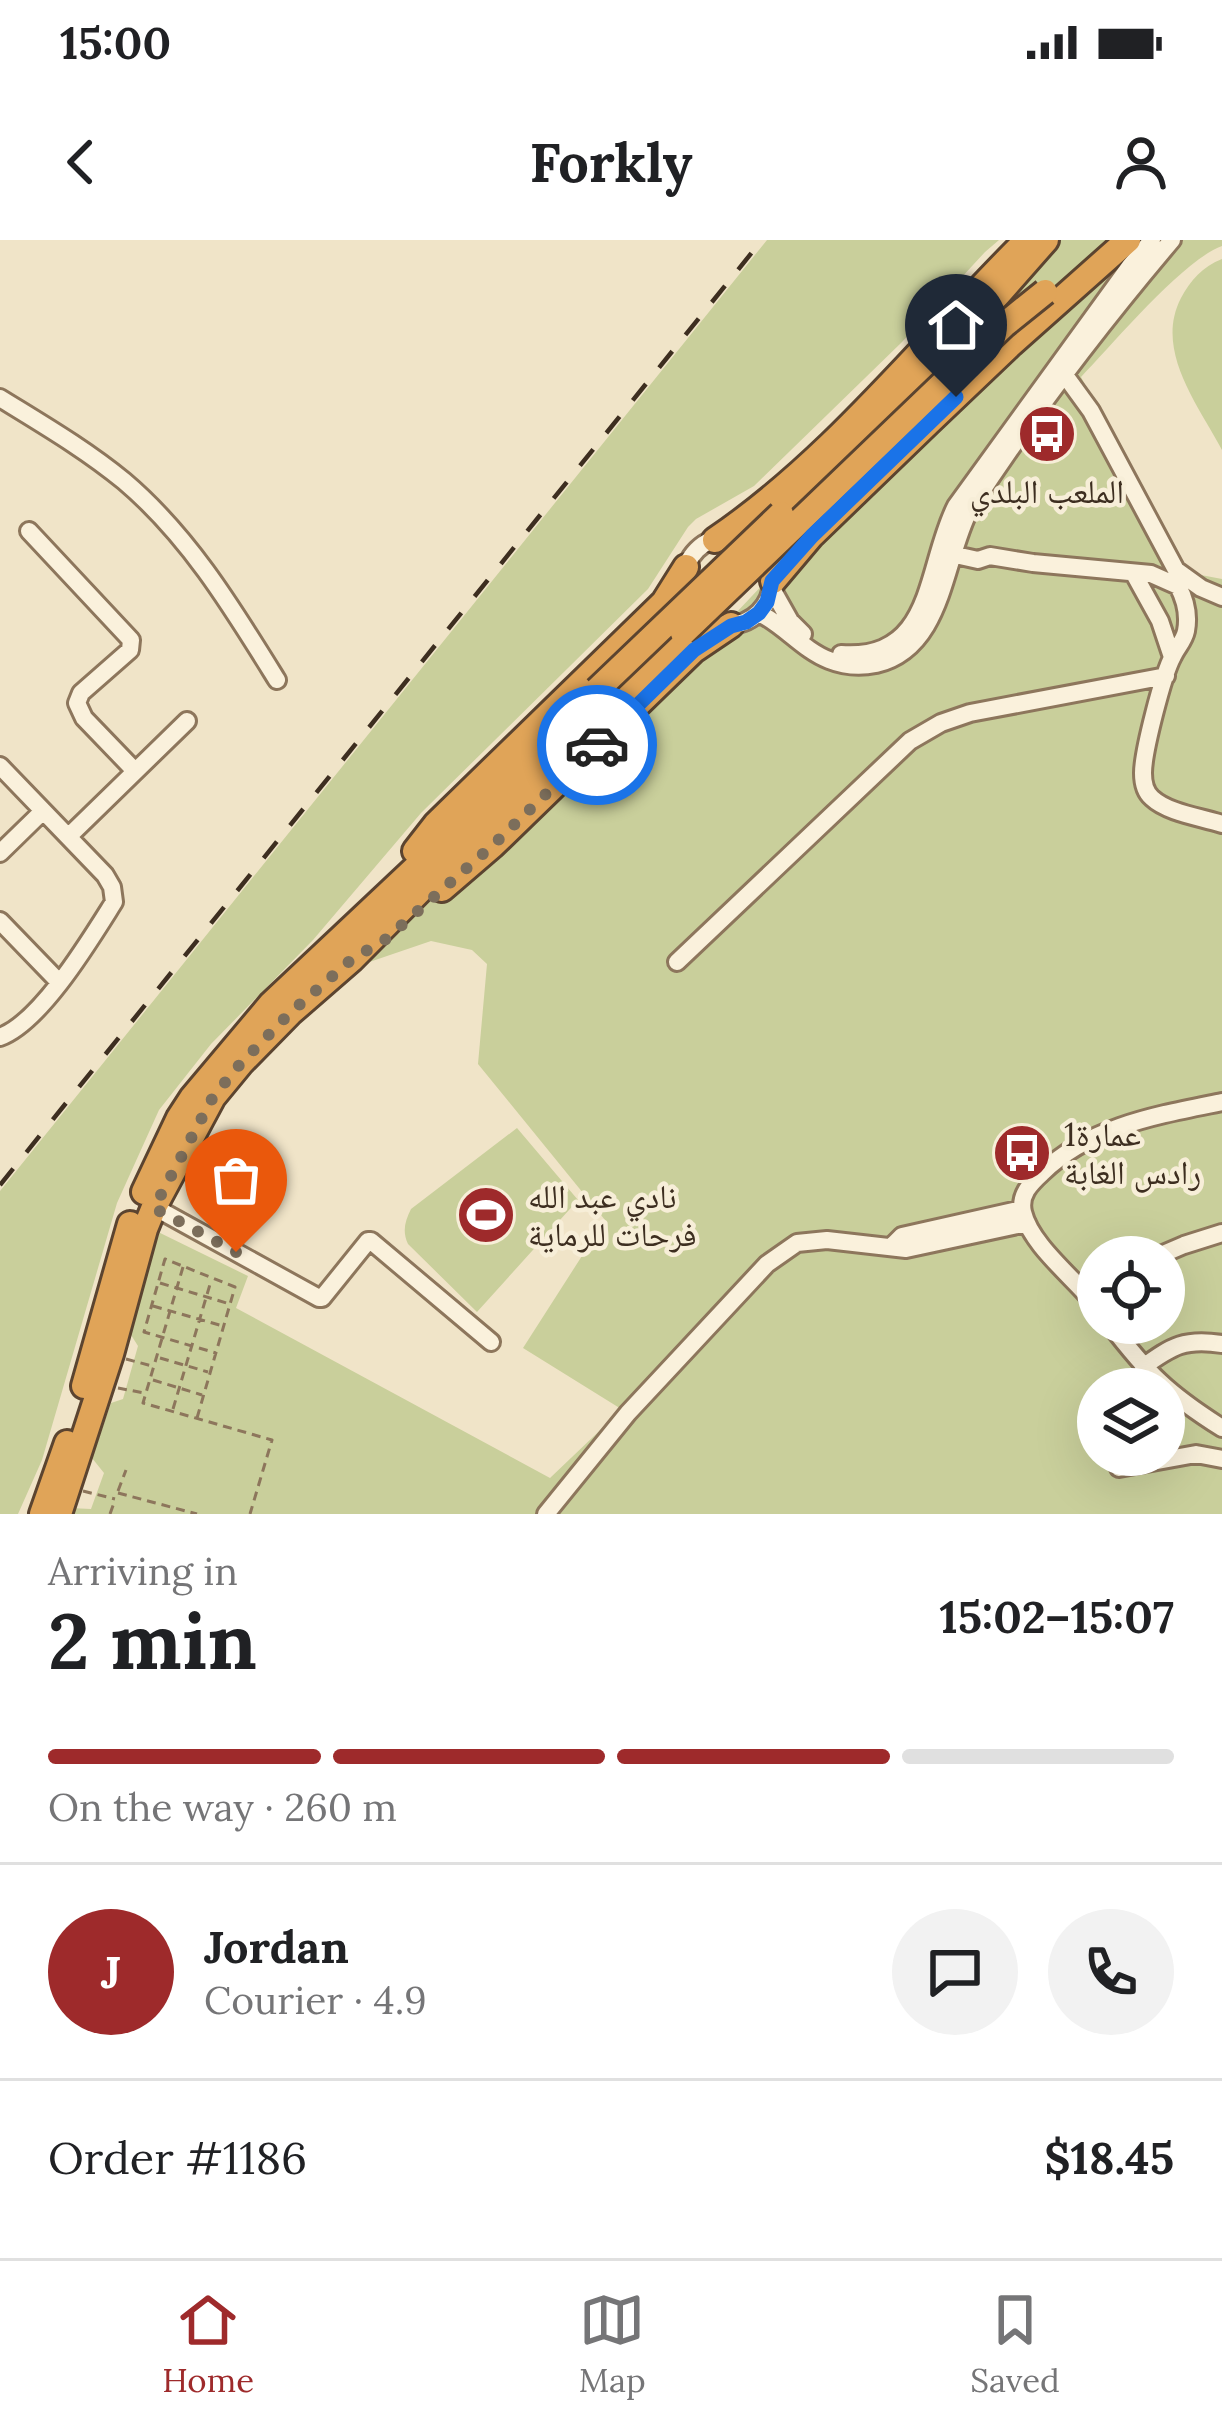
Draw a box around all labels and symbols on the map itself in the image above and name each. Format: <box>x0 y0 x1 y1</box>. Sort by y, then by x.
pin <box>905 274 1007 397</box>
bus stop icon: الملعب البلدي <box>1016 403 1078 465</box>
place label: الملعب البلدي <box>970 470 1124 517</box>
courier <box>537 685 657 805</box>
place label: 1عمارة رادس الغابة <box>1064 1113 1201 1193</box>
bus stop icon: 1عمارة رادس الغابة <box>991 1122 1053 1184</box>
pin <box>185 1129 287 1252</box>
place label: نادي عبد الله فرحات للرماية <box>528 1175 697 1255</box>
sports icon: نادي عبد الله فرحات للرماية <box>455 1184 517 1246</box>

